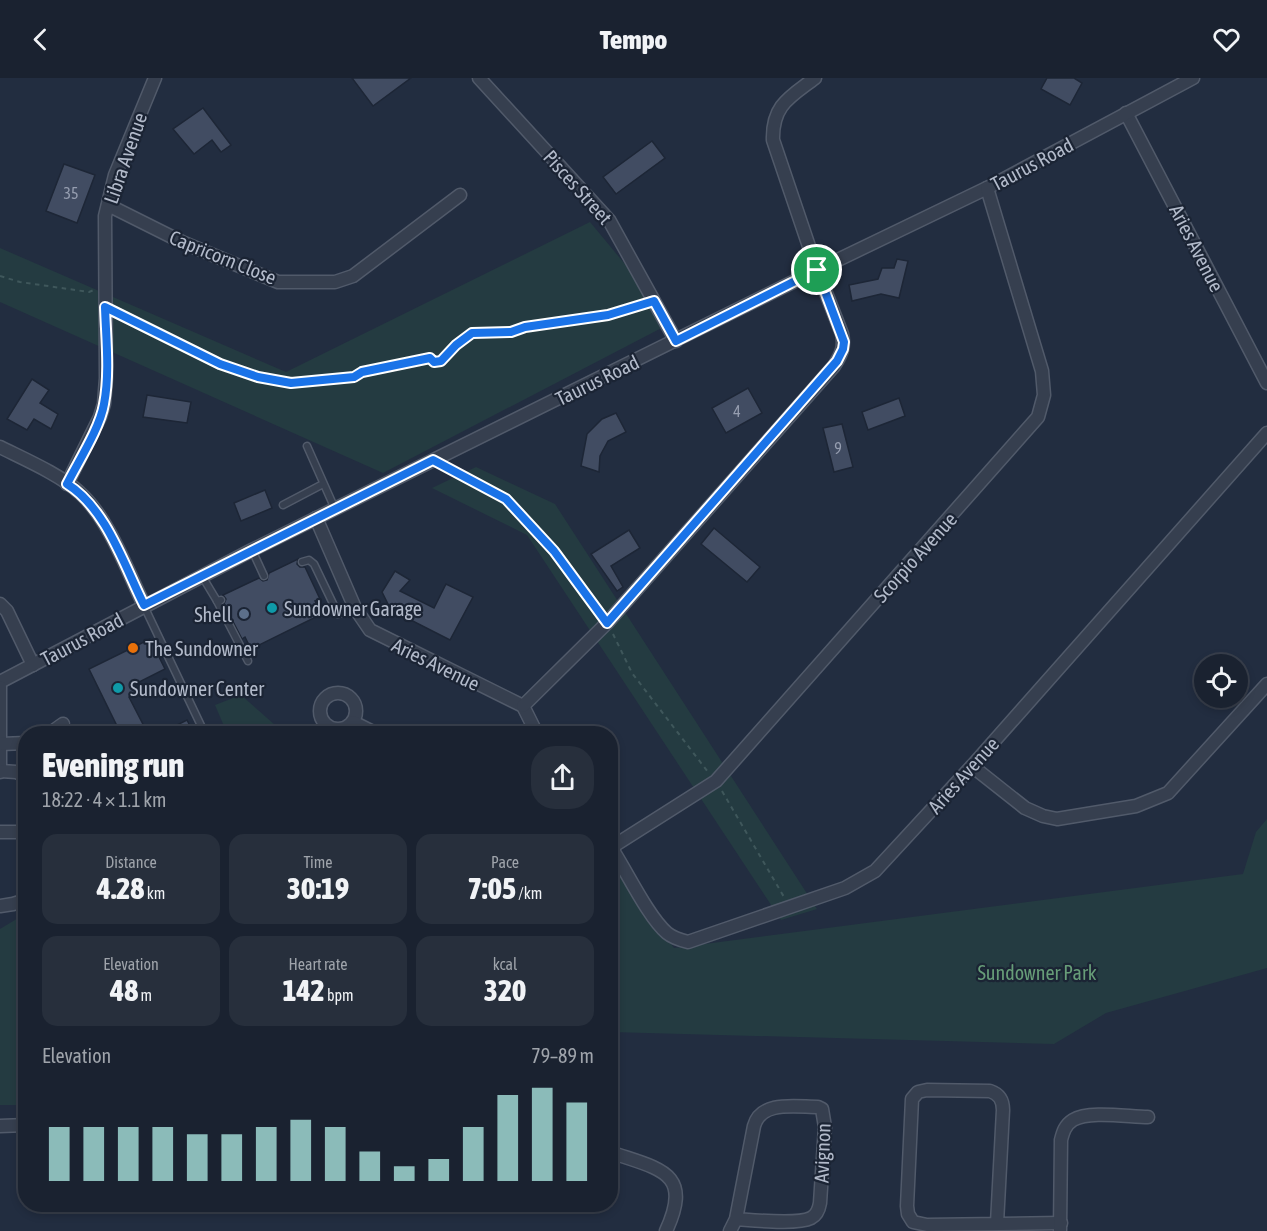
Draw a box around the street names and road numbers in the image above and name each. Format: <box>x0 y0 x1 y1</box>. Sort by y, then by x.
street label: Libra Avenue <box>99 109 151 207</box>
street label: Taurus Road <box>987 133 1077 195</box>
street label: Pisces Street <box>539 145 617 229</box>
street label: Aries Avenue <box>1165 201 1229 295</box>
street label: Capricorn Close <box>166 225 280 289</box>
street label: Taurus Road <box>552 350 642 410</box>
street label: Scorpio Avenue <box>869 507 961 607</box>
street label: Taurus Road <box>37 608 127 670</box>
street label: Aries Avenue <box>388 633 484 695</box>
street label: Aries Avenue <box>923 732 1003 818</box>
street label: Avignon <box>809 1123 835 1183</box>

